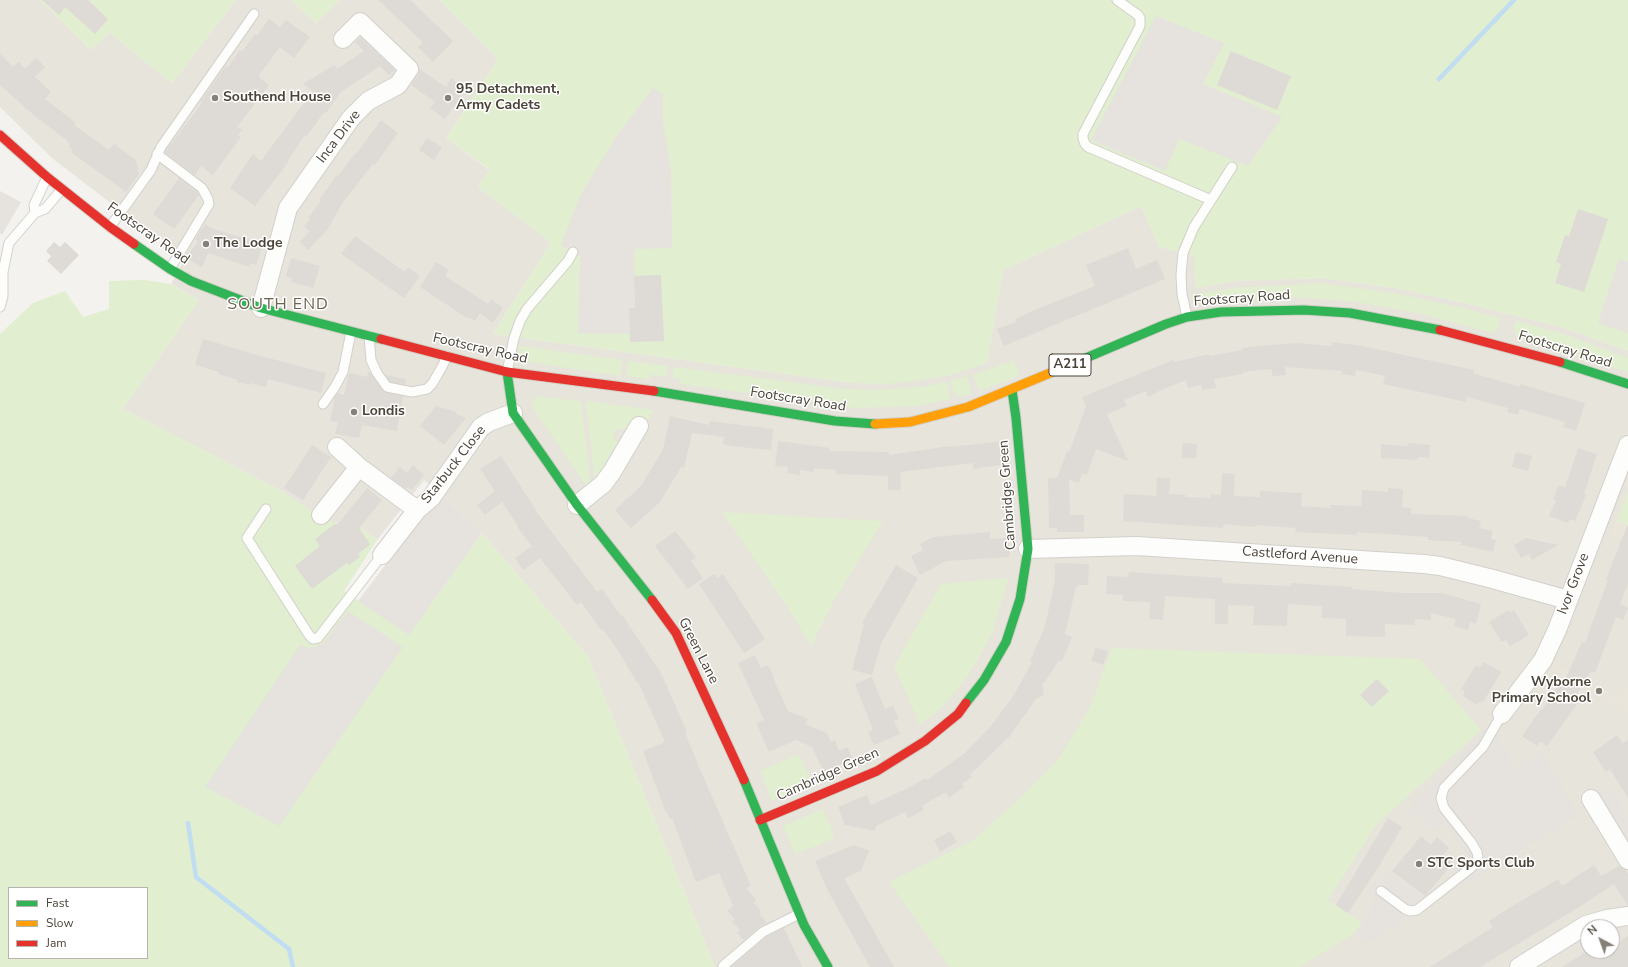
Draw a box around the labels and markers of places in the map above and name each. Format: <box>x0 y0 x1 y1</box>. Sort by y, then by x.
place label: 95 Detachment, Army Cadets <box>456 82 560 114</box>
place label: Southend House <box>223 90 331 106</box>
marker: Southend House <box>210 93 220 103</box>
marker: 95 Detachment, Army Cadets <box>443 93 453 103</box>
place label: The Lodge <box>214 236 283 252</box>
marker: The Lodge <box>201 239 211 249</box>
place label: Londis <box>362 404 405 420</box>
marker: Londis <box>349 407 359 417</box>
place label: Wyborne Primary School <box>1492 675 1591 708</box>
marker: Wyborne Primary School <box>1594 686 1604 696</box>
place label: STC Sports Club <box>1427 856 1535 872</box>
marker: STC Sports Club <box>1414 859 1424 869</box>

